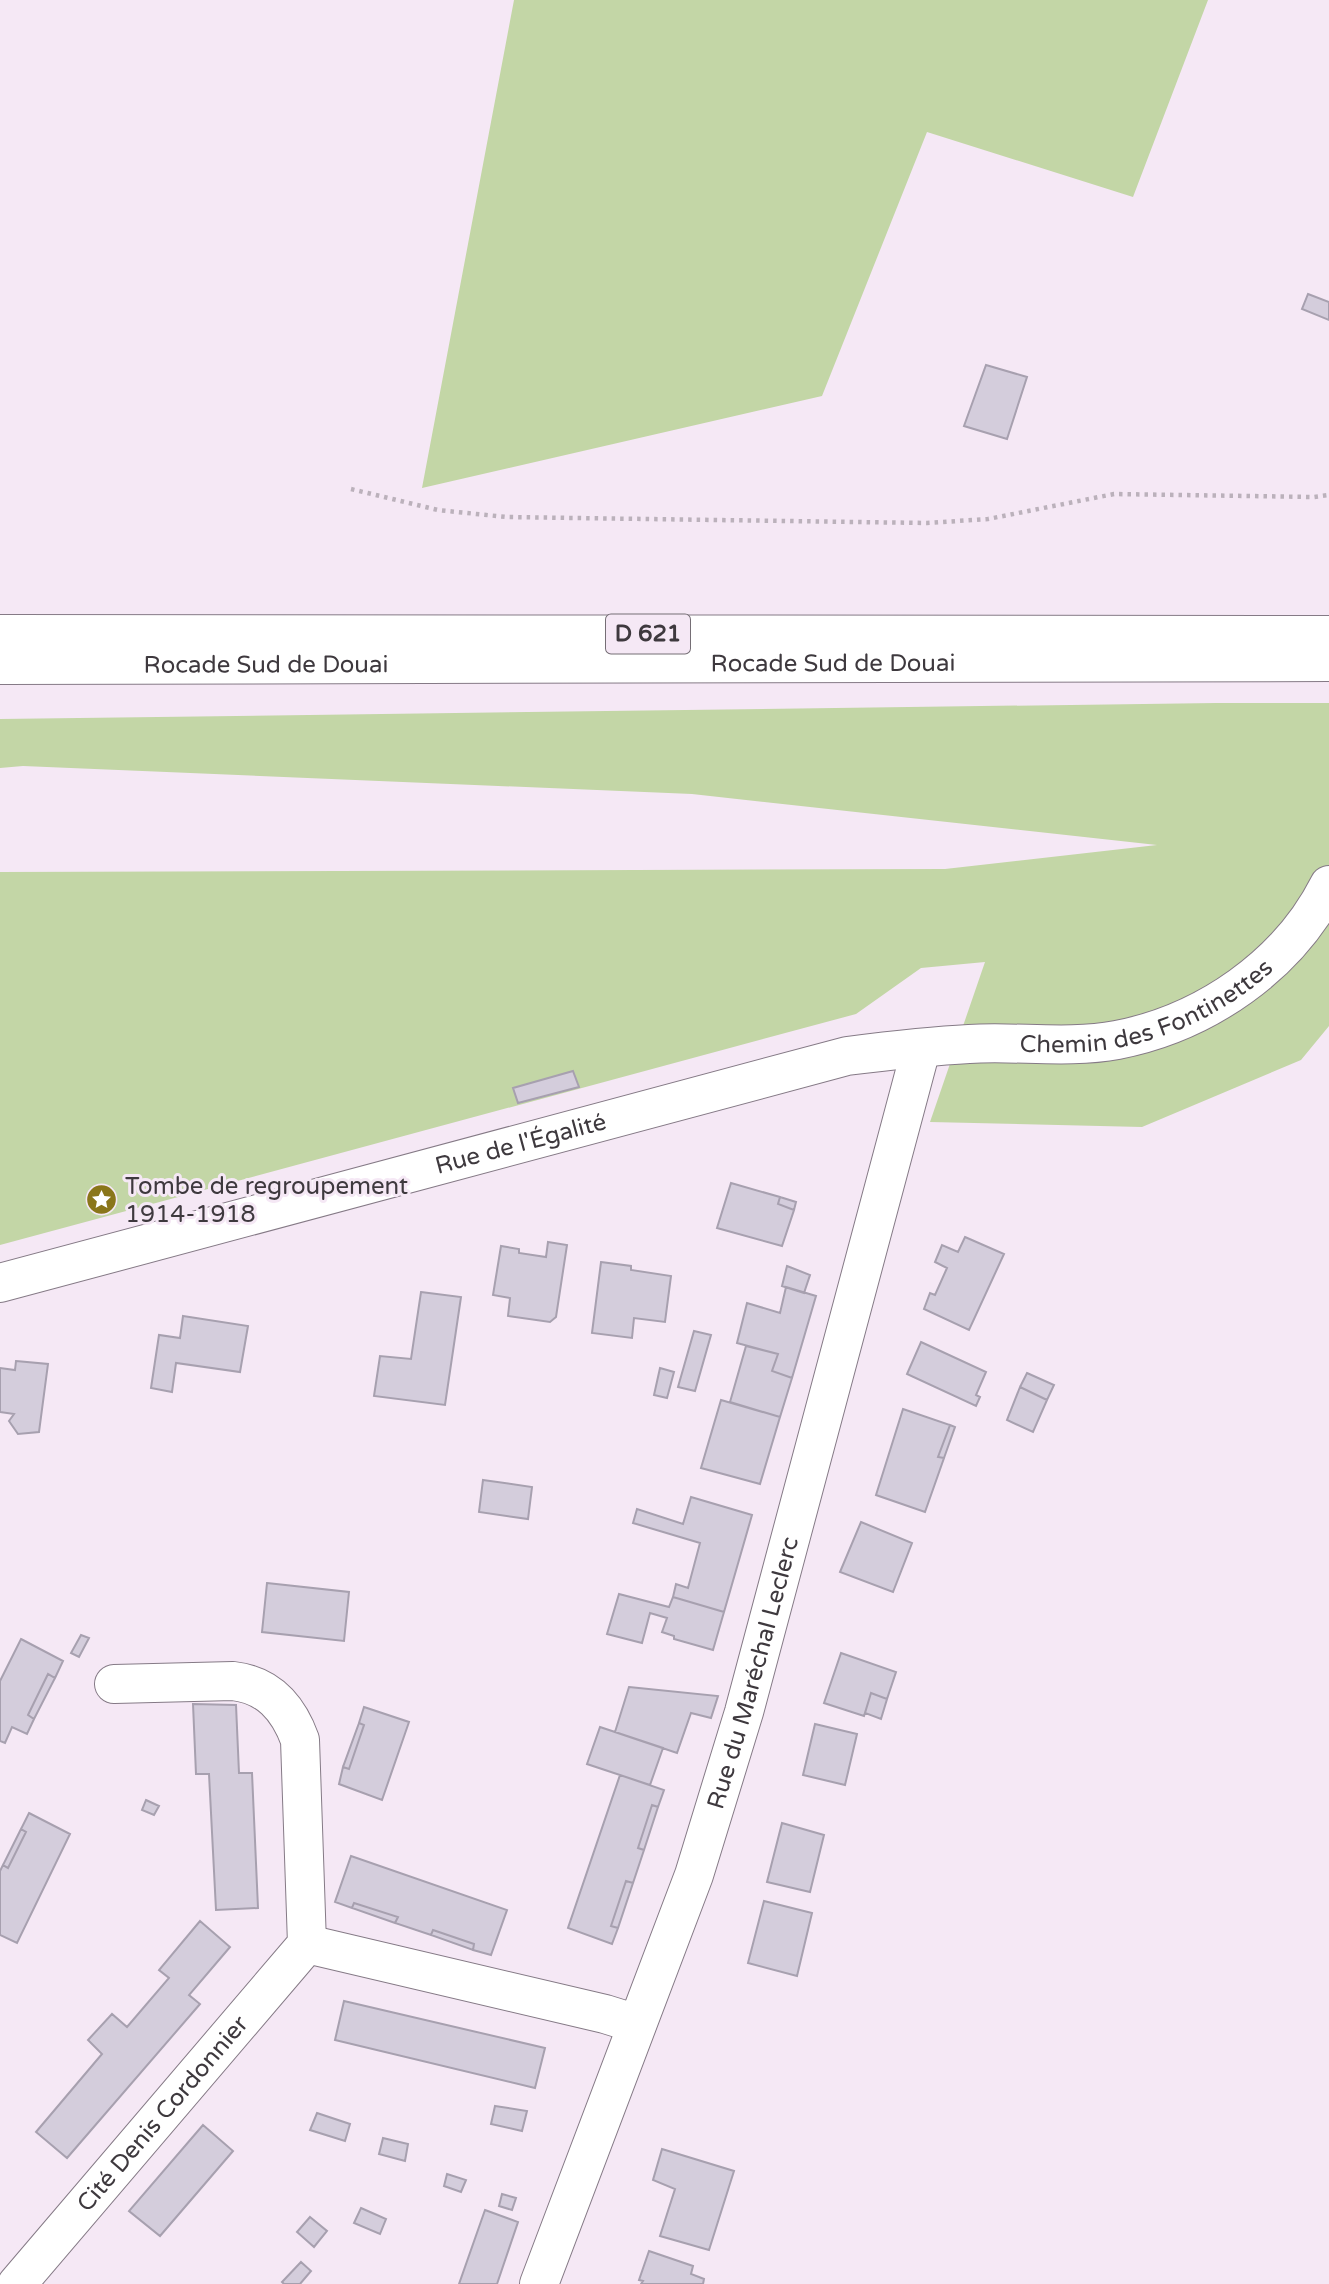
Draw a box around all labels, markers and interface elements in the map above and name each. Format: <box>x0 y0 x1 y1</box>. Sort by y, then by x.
road number: D 621 <box>606 614 690 654</box>
street label: Rocade Sud de Douai <box>711 648 955 678</box>
street label: Rocade Sud de Douai <box>144 650 388 679</box>
street label: Chemin des Fontinettes <box>1019 953 1278 1059</box>
street label: Rue de l'Égalité <box>432 1107 609 1180</box>
place label: Tombe de regroupement 1914-1918 <box>125 1172 408 1229</box>
place icon: Tombe de regroupement 1914-1918 <box>85 1183 119 1217</box>
street label: Rue du Maréchal Leclerc <box>701 1534 805 1812</box>
street label: Cité Denis Cordonnier <box>71 2009 255 2218</box>

